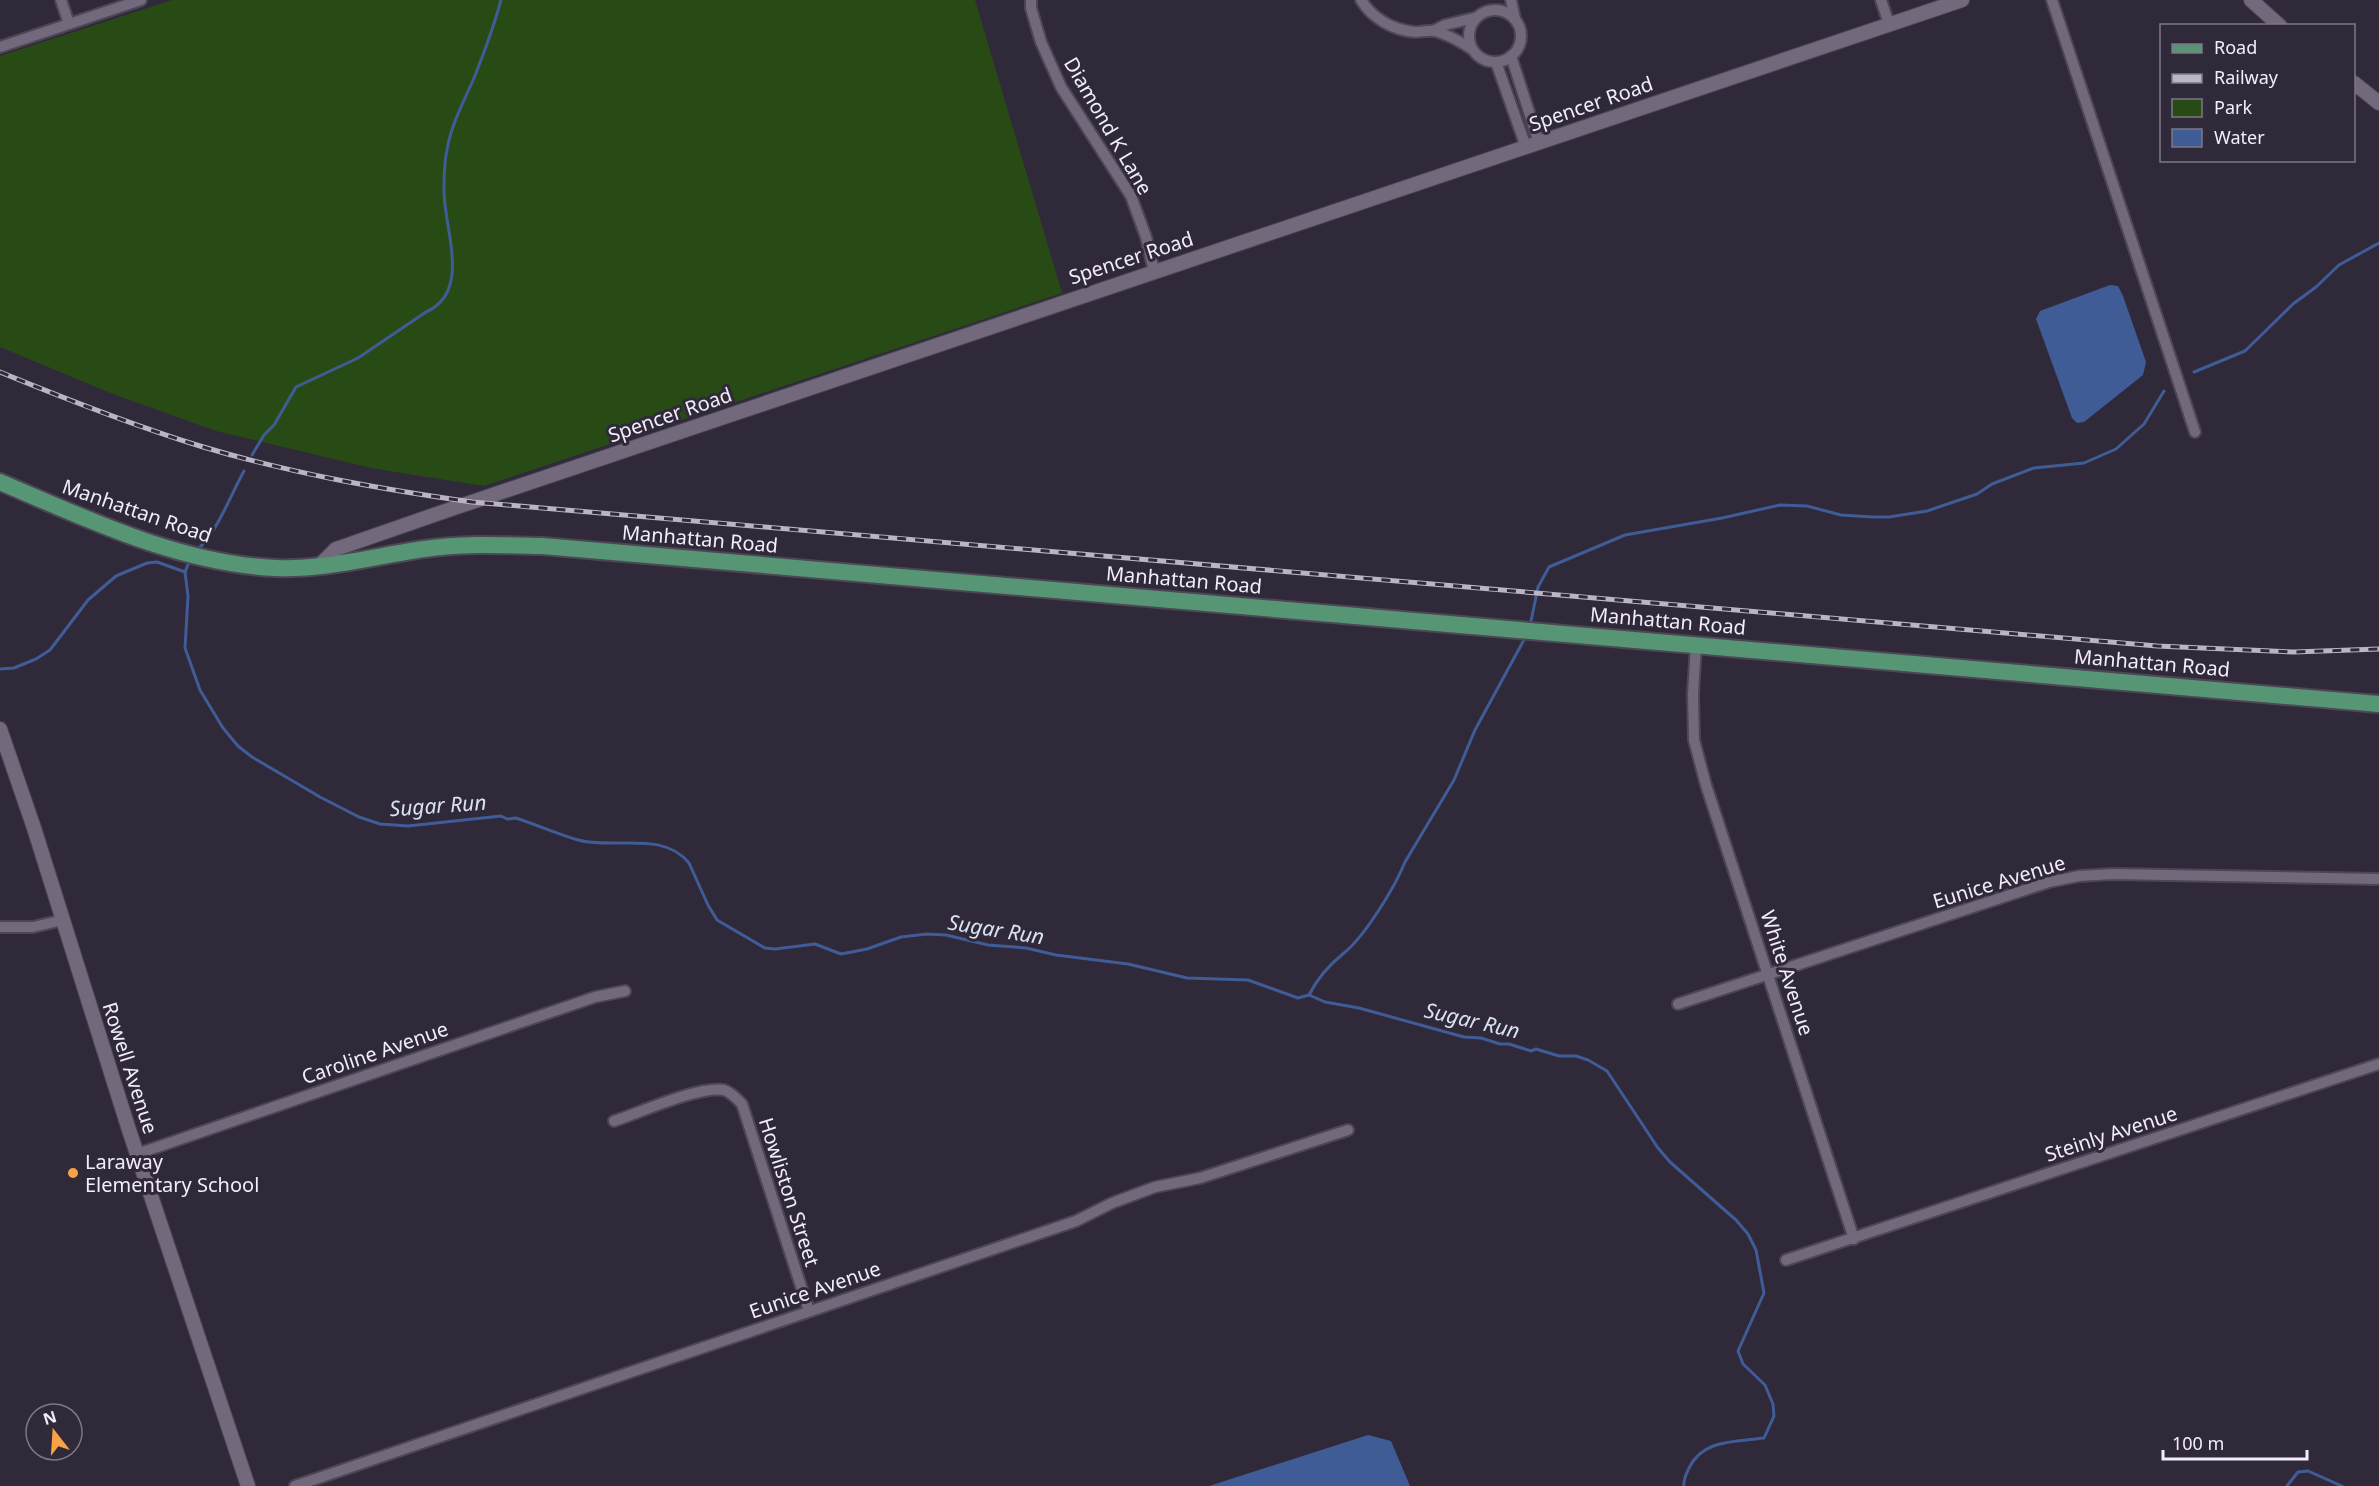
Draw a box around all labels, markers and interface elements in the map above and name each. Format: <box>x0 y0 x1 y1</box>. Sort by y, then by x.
legend <box>2160 24 2355 162</box>
text: Road <box>2214 35 2257 59</box>
street label: Diamond K Lane <box>1058 52 1159 199</box>
text: Railway <box>2214 65 2279 89</box>
street label: Spencer Road <box>1525 70 1656 137</box>
text: Park <box>2214 95 2252 119</box>
text: Water <box>2214 125 2265 149</box>
street label: Spencer Road <box>1065 225 1197 290</box>
street label: Spencer Road <box>604 381 735 448</box>
street label: Manhattan Road <box>59 472 216 549</box>
street label: Manhattan Road <box>621 518 779 559</box>
street label: Manhattan Road <box>1105 559 1263 600</box>
street label: Manhattan Road <box>1589 600 1747 641</box>
street label: Manhattan Road <box>2073 642 2231 683</box>
water label: Sugar Run <box>389 788 487 822</box>
street label: Eunice Avenue <box>1929 849 2068 915</box>
street label: White Avenue <box>1755 907 1820 1039</box>
water label: Sugar Run <box>946 908 1046 950</box>
water label: Sugar Run <box>1422 995 1523 1045</box>
street label: Rowell Avenue <box>96 999 164 1137</box>
street label: Caroline Avenue <box>298 1015 452 1090</box>
street label: Steinly Avenue <box>2041 1099 2181 1168</box>
street label: Howliston Street <box>753 1114 826 1270</box>
place label: Laraway Elementary School <box>85 1148 259 1198</box>
marker: Laraway Elementary School <box>66 1166 80 1180</box>
street label: Eunice Avenue <box>746 1254 884 1325</box>
north arrow <box>24 1402 84 1462</box>
text: N <box>40 1405 59 1430</box>
scale bar <box>2163 1423 2307 1461</box>
text: 100 m <box>2172 1431 2224 1455</box>

